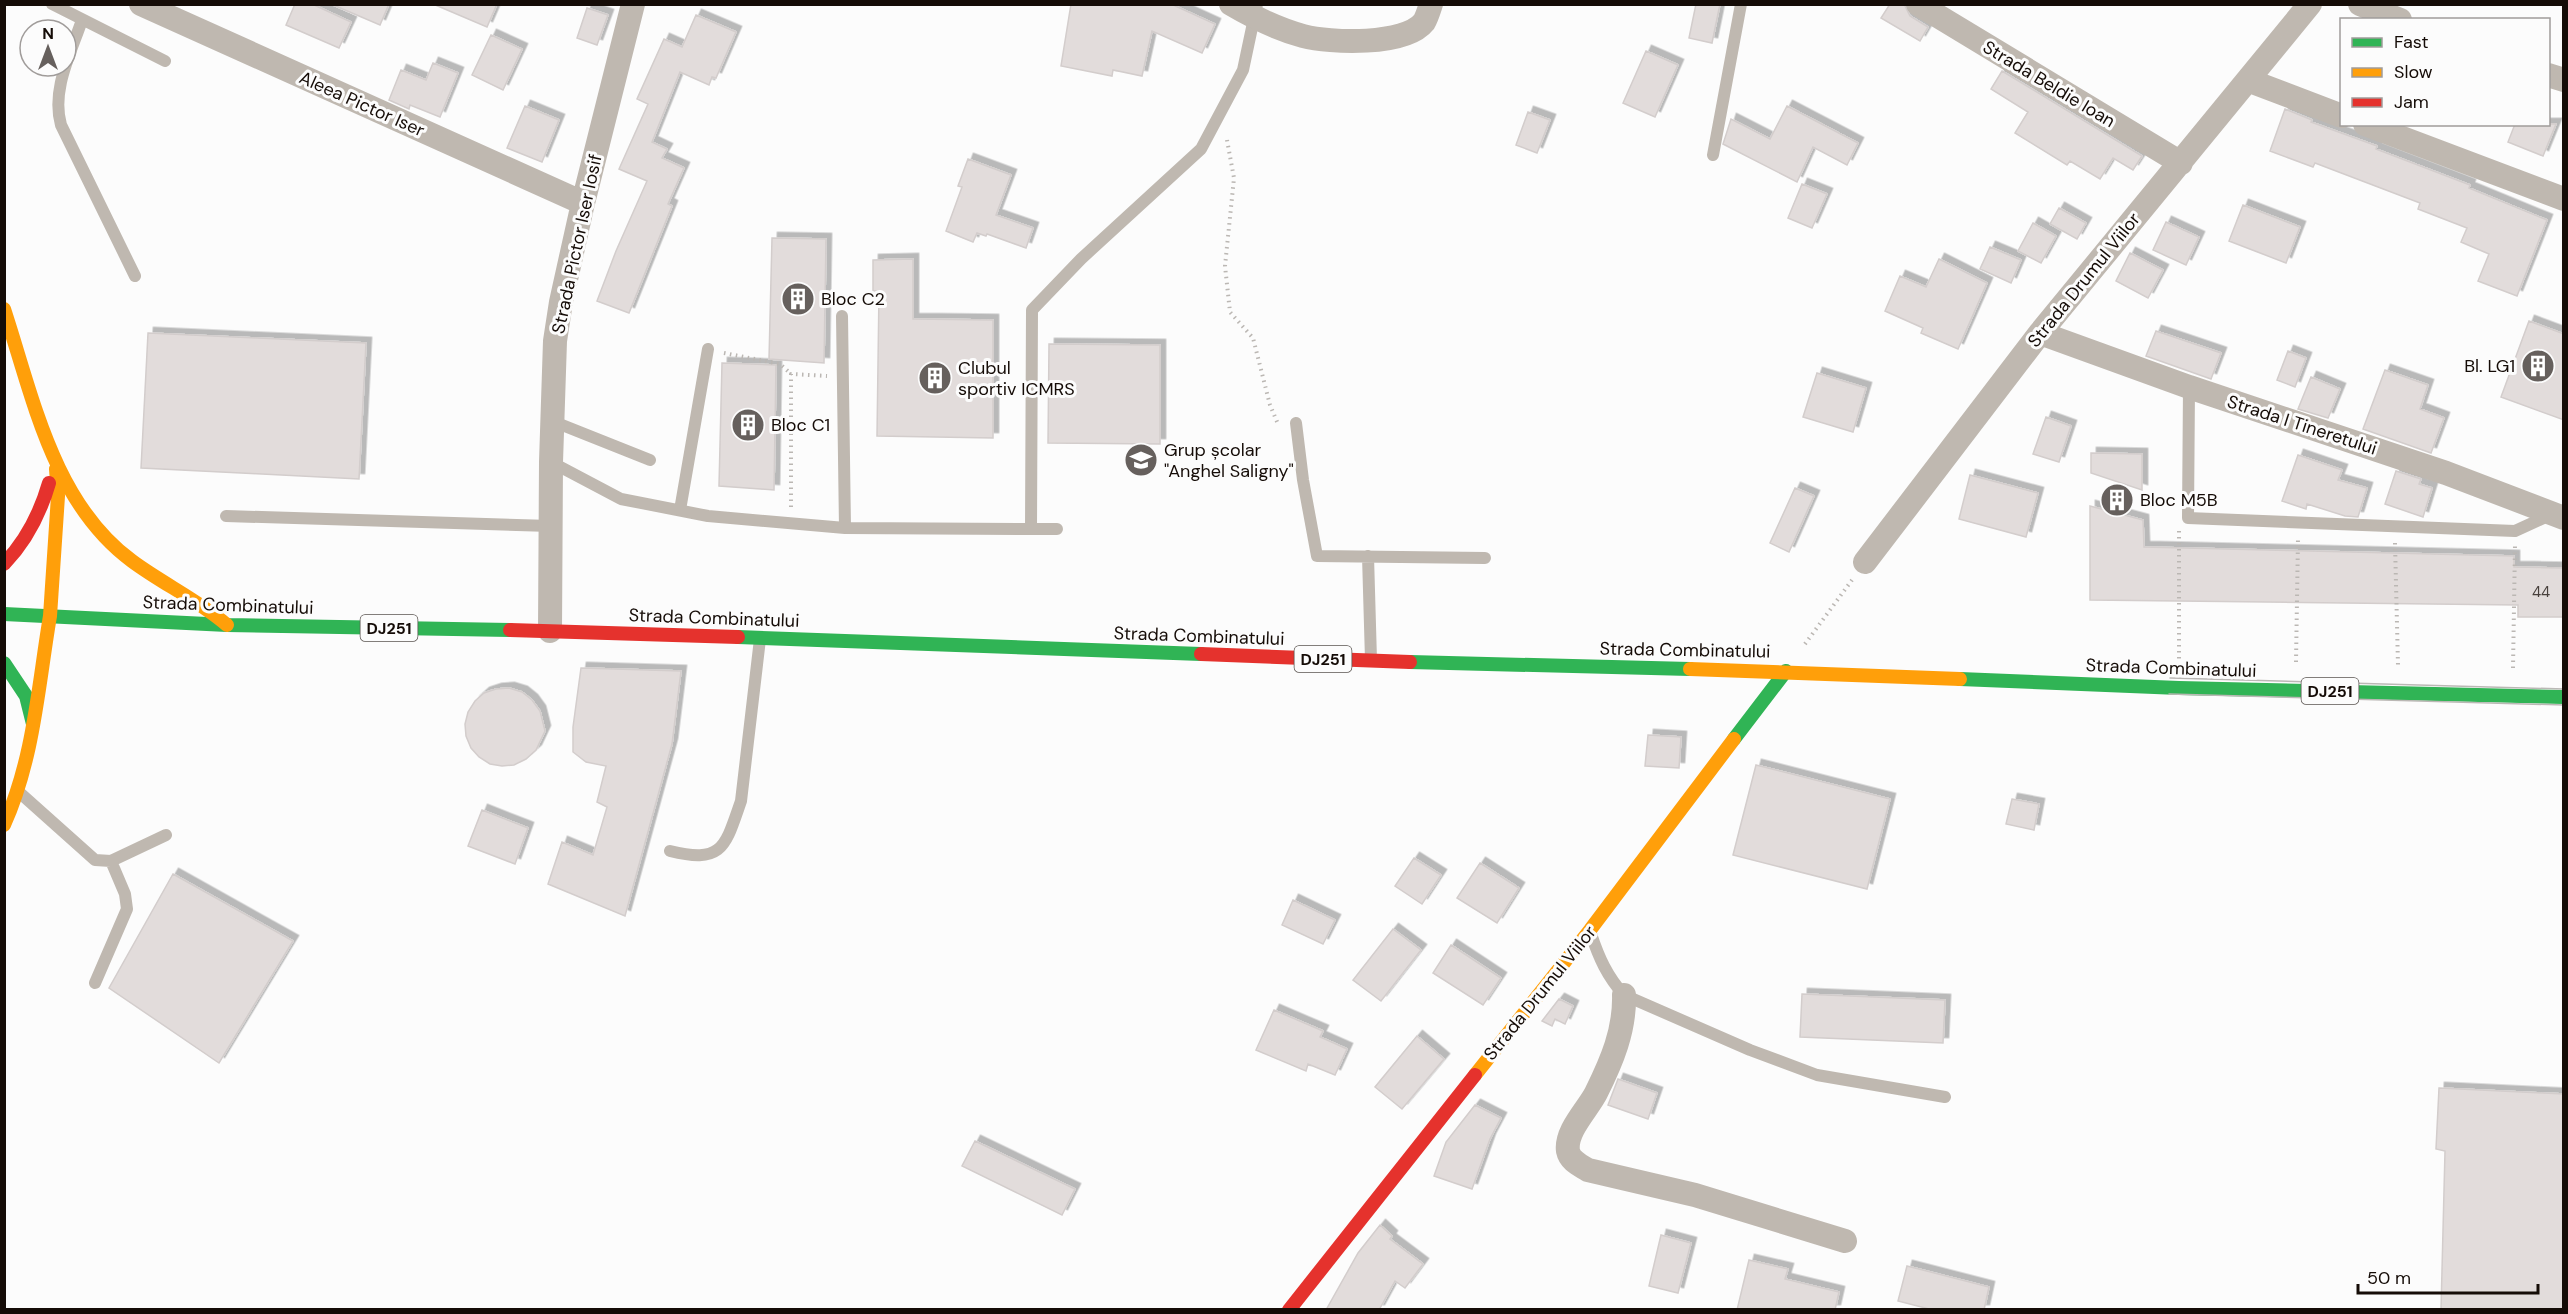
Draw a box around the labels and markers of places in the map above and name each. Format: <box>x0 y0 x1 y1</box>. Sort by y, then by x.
building icon: Bloc C2 <box>780 281 816 317</box>
place label: Bloc C2 <box>821 287 885 311</box>
building icon: Bl. LG1 <box>2520 348 2556 384</box>
place label: Bl. LG1 <box>2464 354 2515 378</box>
place label: Clubul sportiv ICMRS <box>958 356 1075 401</box>
building icon: Clubul sportiv ICMRS <box>917 360 953 396</box>
building icon: Bloc C1 <box>730 407 766 443</box>
place label: Bloc C1 <box>771 413 830 437</box>
place label: Grup școlar "Anghel Saligny" <box>1164 438 1294 483</box>
school or university icon: Grup școlar "Anghel Saligny" <box>1123 442 1159 478</box>
building icon: Bloc M5B <box>2099 482 2135 518</box>
place label: Bloc M5B <box>2140 488 2218 512</box>

